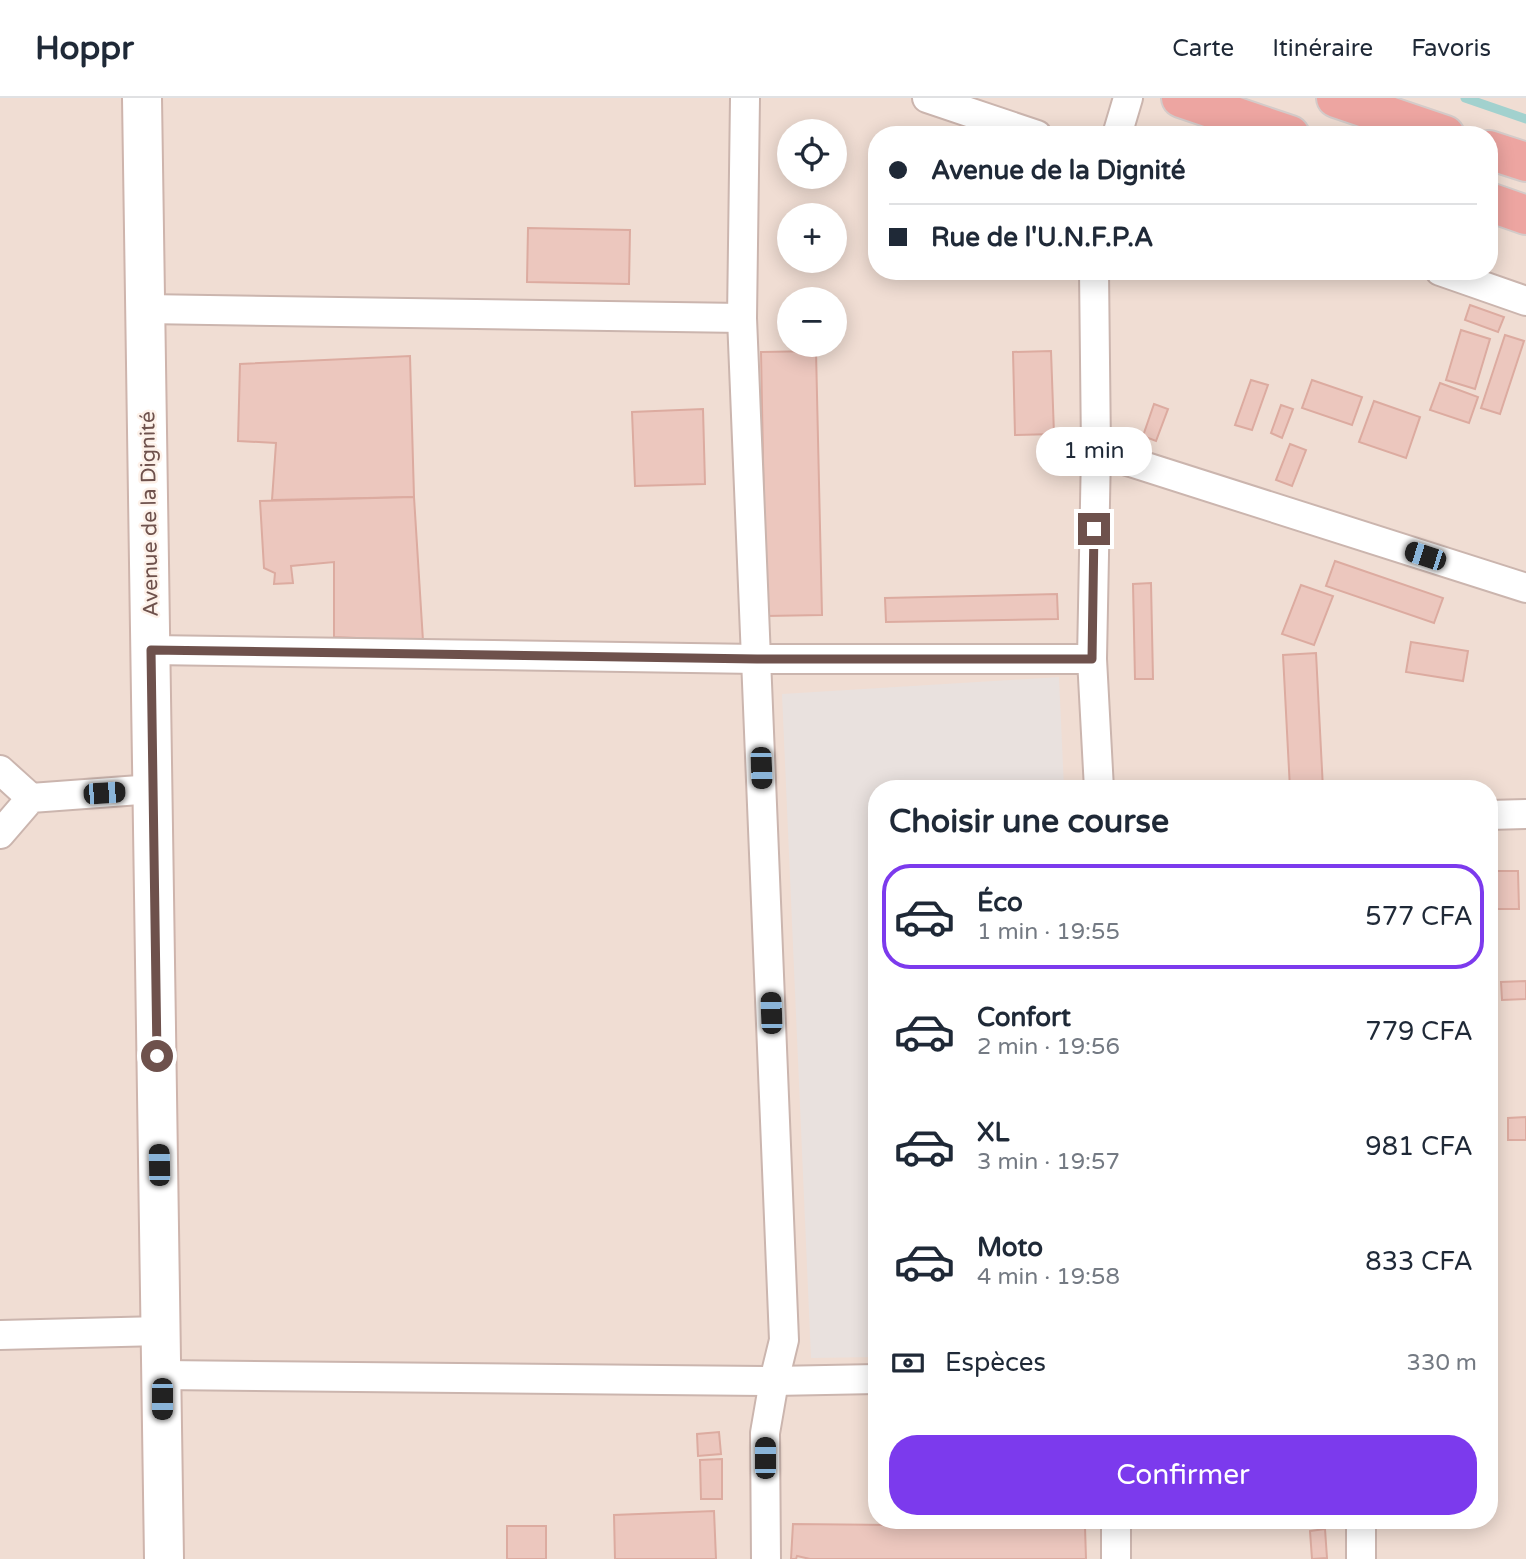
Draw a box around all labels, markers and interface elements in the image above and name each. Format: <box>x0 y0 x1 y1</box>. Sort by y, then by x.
text: Hoppr <box>35 29 134 68</box>
text: Carte <box>1172 34 1234 63</box>
text: Itinéraire <box>1272 34 1373 63</box>
text: Favoris <box>1411 34 1491 63</box>
map controls <box>777 119 847 357</box>
button: locate <box>777 119 847 189</box>
text: Avenue de la Dignité <box>931 155 1185 186</box>
button: + <box>777 203 847 273</box>
text: Rue de l'U.N.F.P.A <box>931 222 1153 253</box>
button: − <box>777 287 847 357</box>
street label: Avenue de la Dignité <box>135 411 164 617</box>
callout: 1 min <box>1036 428 1152 476</box>
text: 1 min <box>1063 437 1125 465</box>
route end <box>1078 513 1110 545</box>
car <box>1402 540 1449 572</box>
car <box>750 747 773 789</box>
car <box>83 781 126 805</box>
text: Choisir une course <box>889 803 1169 841</box>
icon: car <box>893 885 956 948</box>
text: Éco <box>977 887 1023 918</box>
text: 577 CFA <box>1365 901 1473 932</box>
text: 1 min · 19:55 <box>977 918 1120 946</box>
car <box>760 992 783 1034</box>
icon: car <box>893 1000 956 1063</box>
text: Confort <box>977 1002 1071 1033</box>
text: 779 CFA <box>1365 1016 1473 1047</box>
text: 2 min · 19:56 <box>977 1033 1120 1061</box>
route start <box>141 1040 173 1072</box>
icon: car <box>893 1115 956 1178</box>
text: XL <box>977 1117 1009 1148</box>
text: 981 CFA <box>1365 1131 1473 1162</box>
car <box>149 1144 170 1186</box>
text: 3 min · 19:57 <box>977 1148 1120 1176</box>
icon: car <box>893 1230 956 1293</box>
text: Moto <box>977 1232 1043 1263</box>
text: 833 CFA <box>1365 1246 1473 1277</box>
text: 4 min · 19:58 <box>977 1263 1120 1291</box>
icon: cash <box>889 1344 927 1382</box>
text: Espèces <box>945 1347 1046 1378</box>
text: 330 m <box>1407 1349 1477 1377</box>
car <box>152 1378 173 1420</box>
button: Confirmer <box>889 1435 1477 1515</box>
car <box>755 1437 776 1479</box>

